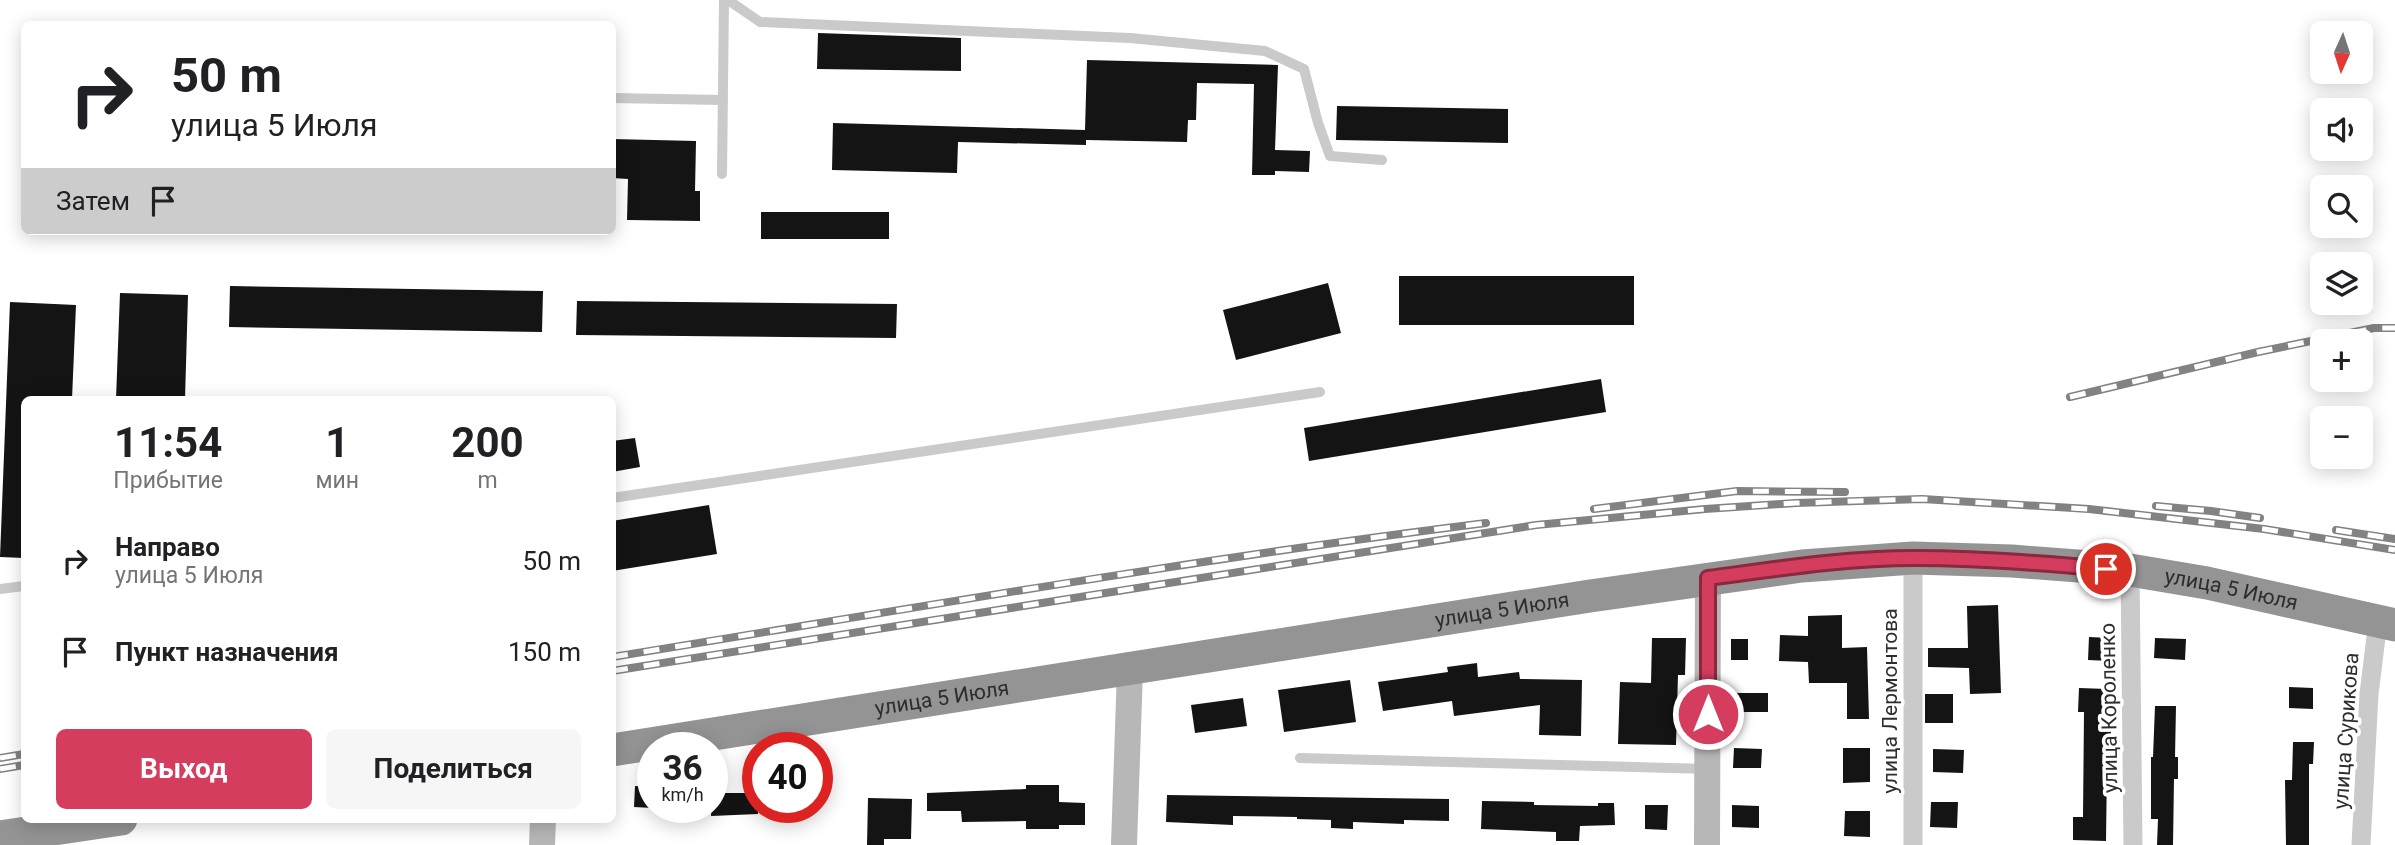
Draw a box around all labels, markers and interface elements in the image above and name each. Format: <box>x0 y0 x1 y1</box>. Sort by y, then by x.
north arrow <box>2310 21 2373 84</box>
map controls <box>2310 21 2373 469</box>
text: 50 m <box>171 47 282 104</box>
icon: right <box>56 49 147 140</box>
button: sound <box>2310 98 2373 161</box>
text: улица 5 Июля <box>171 106 378 144</box>
button: search <box>2310 175 2373 238</box>
icon: arrive <box>144 182 182 220</box>
text: Затем <box>56 186 130 216</box>
button: layers <box>2310 252 2373 315</box>
button: + <box>2310 329 2373 392</box>
button: − <box>2310 406 2373 469</box>
text: 11:54 <box>114 418 222 467</box>
text: 1 <box>325 418 349 467</box>
text: 200 <box>451 418 524 467</box>
text: Прибытие <box>113 467 223 494</box>
text: мин <box>315 467 359 494</box>
text: m <box>477 467 498 494</box>
text: Направо <box>115 532 220 562</box>
pin <box>2076 539 2136 599</box>
icon: right <box>56 542 94 580</box>
text: 50 m <box>523 546 581 576</box>
icon: arrive <box>2087 550 2125 588</box>
text: улица 5 Июля <box>115 562 263 589</box>
street label: улица 5 Июля <box>2163 564 2300 615</box>
street label: улица 5 Июля <box>1433 587 1571 632</box>
street label: улица Лермонтова <box>1878 608 1902 794</box>
street label: улица Короленко <box>2096 623 2122 793</box>
icon: arrive <box>56 633 94 671</box>
text: Пункт назначения <box>115 637 339 667</box>
text: 150 m <box>508 637 581 667</box>
street label: улица Сурикова <box>2329 652 2363 810</box>
street label: улица 5 Июля <box>873 676 1011 720</box>
position arrow <box>1671 677 1745 751</box>
button: Выход <box>56 729 312 809</box>
button: Поделиться <box>326 729 581 809</box>
speed limit sign: 40 <box>742 732 833 823</box>
text: 36 <box>662 748 703 789</box>
text: km/h <box>661 784 704 805</box>

